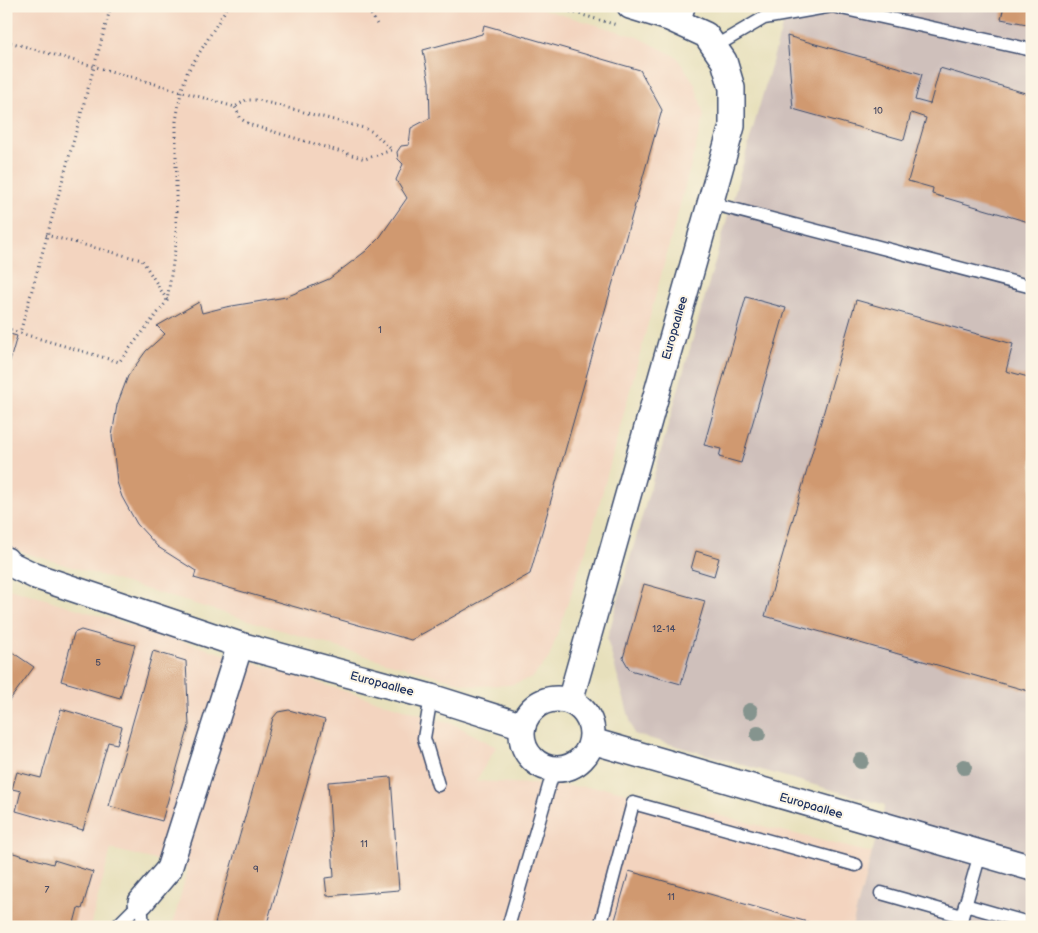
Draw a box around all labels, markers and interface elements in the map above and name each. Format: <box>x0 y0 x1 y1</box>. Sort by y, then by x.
house number: 10 <box>873 105 883 117</box>
street label: Europaallee <box>659 295 691 361</box>
house number: 1 <box>378 324 382 336</box>
house number: 12-14 <box>652 623 676 635</box>
house number: 5 <box>95 657 101 669</box>
street label: Europaallee <box>349 668 415 700</box>
street label: Europaallee <box>778 790 844 822</box>
house number: 11 <box>360 838 368 850</box>
house number: 9 <box>253 863 259 875</box>
house number: 7 <box>45 884 50 896</box>
house number: 11 <box>667 891 675 903</box>

